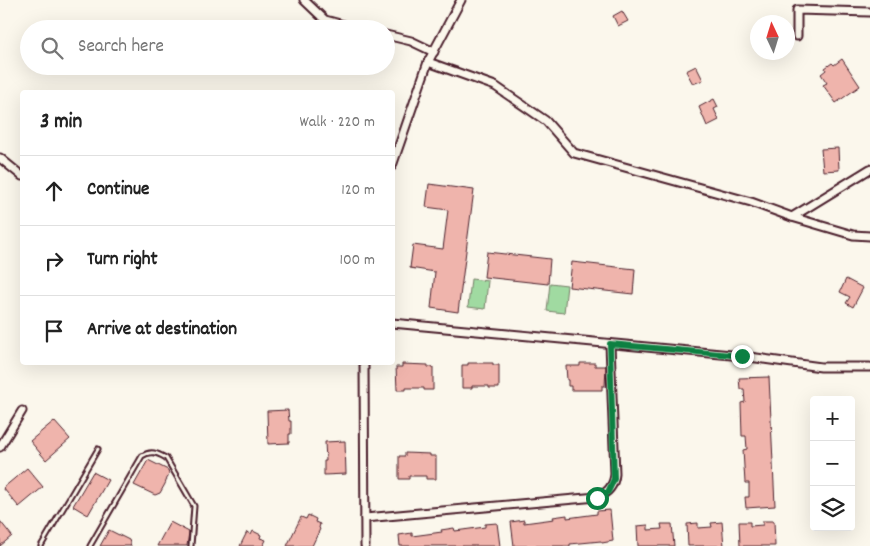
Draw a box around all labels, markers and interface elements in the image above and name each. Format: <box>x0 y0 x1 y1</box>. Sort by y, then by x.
north arrow <box>750 15 795 60</box>
search box <box>20 20 395 75</box>
icon: search <box>38 34 66 62</box>
text: Search here <box>78 34 164 61</box>
text: 3 min <box>40 108 82 138</box>
text: Walk · 220 m <box>300 111 375 134</box>
icon: ahead <box>40 177 68 205</box>
text: Continue <box>87 177 149 204</box>
text: 120 m <box>341 179 375 202</box>
icon: right <box>40 247 68 275</box>
text: Turn right <box>87 247 158 274</box>
text: 100 m <box>339 249 375 272</box>
icon: arrive <box>40 317 68 345</box>
text: Arrive at destination <box>87 317 237 344</box>
route end <box>731 345 754 368</box>
map controls <box>810 396 855 531</box>
button: + <box>810 396 855 441</box>
button: − <box>810 441 855 486</box>
button: layers <box>810 486 855 531</box>
route start <box>586 487 609 510</box>

